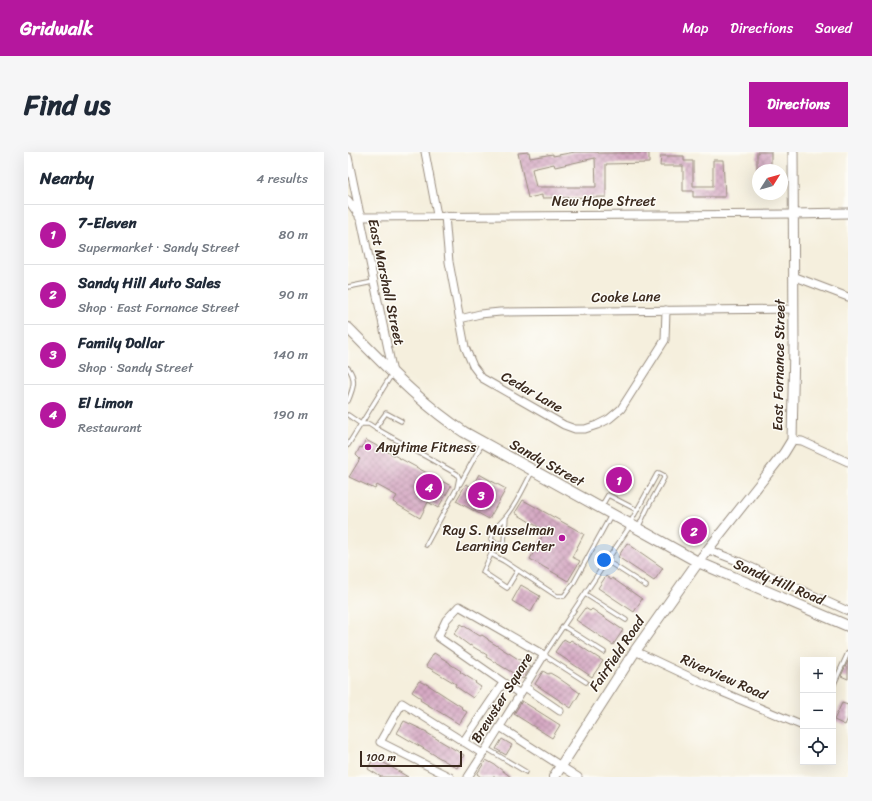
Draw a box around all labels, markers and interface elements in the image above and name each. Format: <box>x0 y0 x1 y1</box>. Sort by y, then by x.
text: Gridwalk <box>20 12 93 45</box>
text: Map <box>682 16 708 41</box>
text: Directions <box>730 16 793 41</box>
text: Saved <box>815 16 852 41</box>
text: Find us <box>24 80 111 129</box>
button: Directions <box>749 82 848 127</box>
text: Nearby <box>40 163 94 193</box>
north arrow <box>752 164 788 200</box>
text: 4 results <box>256 167 308 190</box>
street label: New Hope Street <box>552 189 656 214</box>
text: 7-Eleven <box>78 210 137 236</box>
street label: East Marshall Street <box>360 216 412 348</box>
text: 1 <box>50 223 56 246</box>
text: 80 m <box>279 223 308 246</box>
text: Supermarket · Sandy Street <box>78 236 239 259</box>
text: Sandy Hill Auto Sales <box>78 270 221 296</box>
text: 2 <box>49 283 57 306</box>
text: 90 m <box>278 283 308 306</box>
street label: Cooke Lane <box>591 284 661 310</box>
text: Shop · East Fornance Street <box>78 296 239 319</box>
street label: East Fornance Street <box>765 298 793 431</box>
text: Family Dollar <box>78 330 164 356</box>
text: 3 <box>49 343 57 366</box>
text: 140 m <box>273 343 308 366</box>
text: Shop · Sandy Street <box>78 356 193 379</box>
street label: Cedar Lane <box>496 364 568 420</box>
text: El Limon <box>78 390 133 416</box>
text: 4 <box>49 403 57 426</box>
text: 190 m <box>273 403 308 426</box>
text: Restaurant <box>78 416 142 439</box>
street label: Sandy Street <box>505 432 590 495</box>
place label: Anytime Fitness <box>375 435 477 460</box>
marker: Anytime Fitness <box>363 442 373 452</box>
pin: 1 <box>606 465 632 495</box>
pin: 4 <box>416 472 442 502</box>
pin: 3 <box>468 480 494 510</box>
pin: 2 <box>681 516 707 546</box>
place label: Ray S. Musselman Learning Center <box>443 518 555 559</box>
marker: Ray S. Musselman Learning Center <box>557 533 567 543</box>
your location <box>594 550 614 570</box>
street label: Sandy Hill Road <box>730 552 830 613</box>
street label: Fairfield Road <box>582 610 652 697</box>
street label: Riverview Road <box>677 647 773 708</box>
street label: Brewster Square <box>464 648 540 748</box>
map controls <box>800 657 836 765</box>
button: + <box>800 657 836 693</box>
button: − <box>800 693 836 729</box>
button: locate <box>800 729 836 765</box>
text: 100 m <box>366 748 396 767</box>
scale bar <box>360 749 462 768</box>

